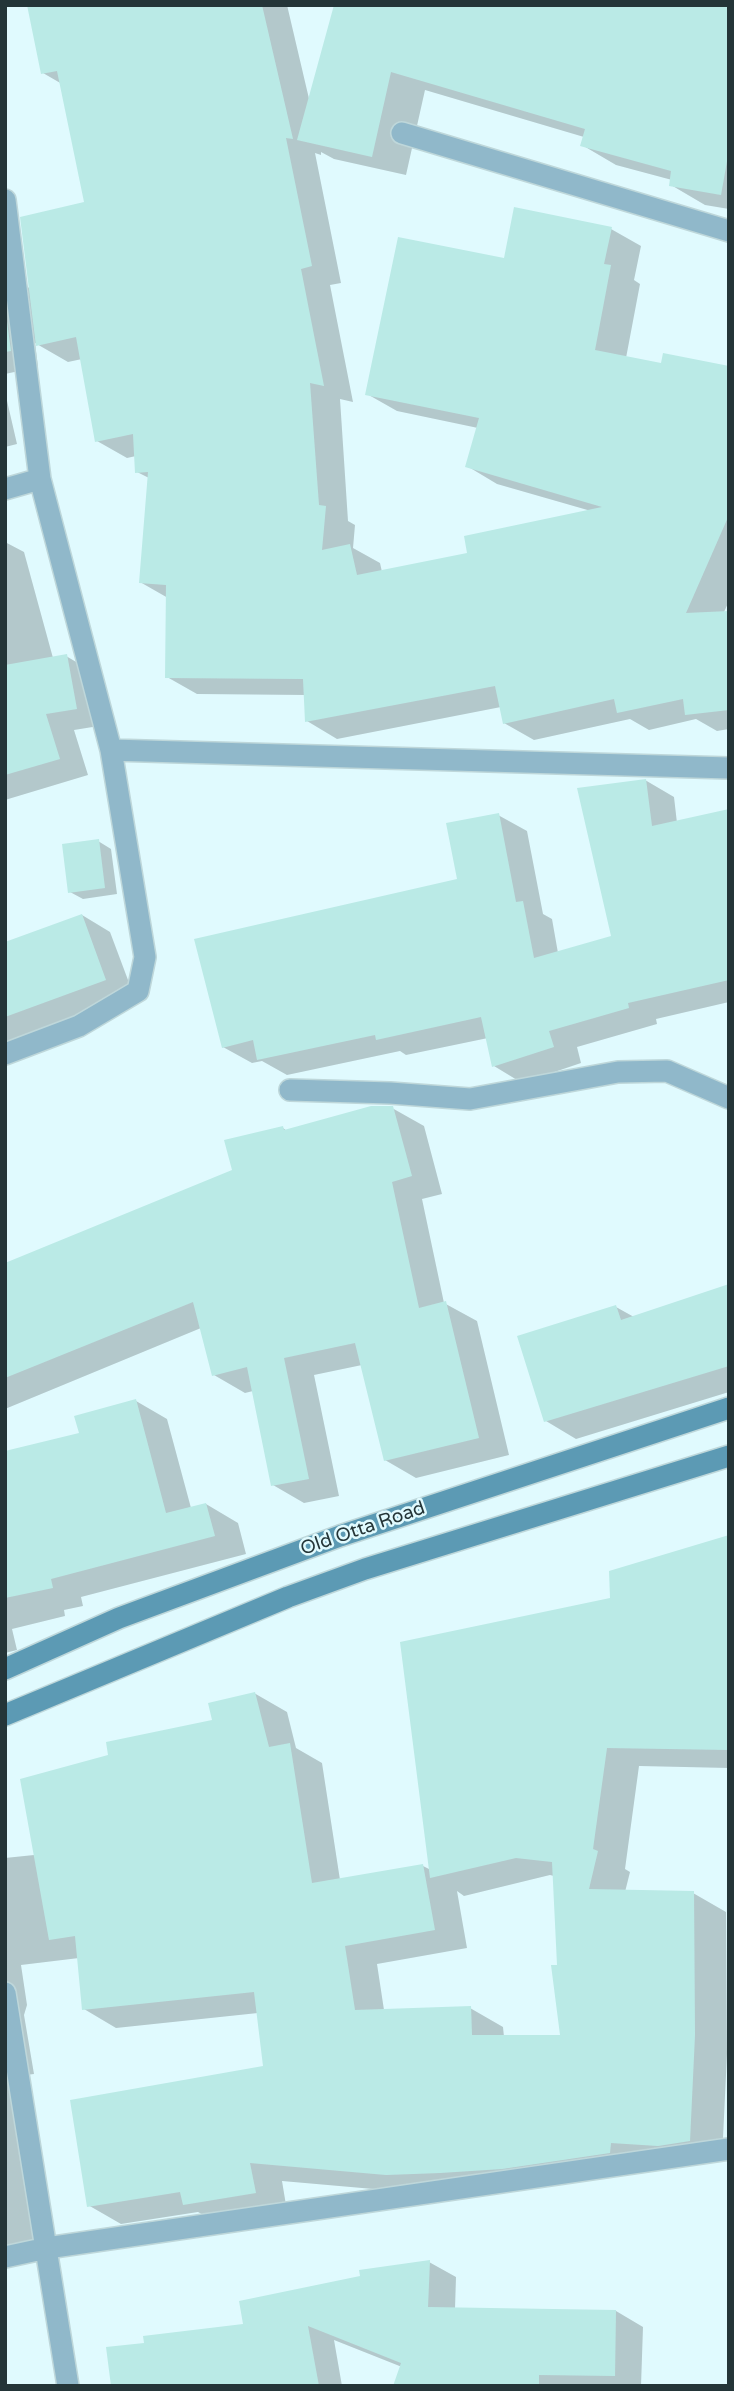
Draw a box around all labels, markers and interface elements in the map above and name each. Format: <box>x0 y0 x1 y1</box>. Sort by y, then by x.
street label: Old Otta Road <box>298 1497 428 1561</box>

